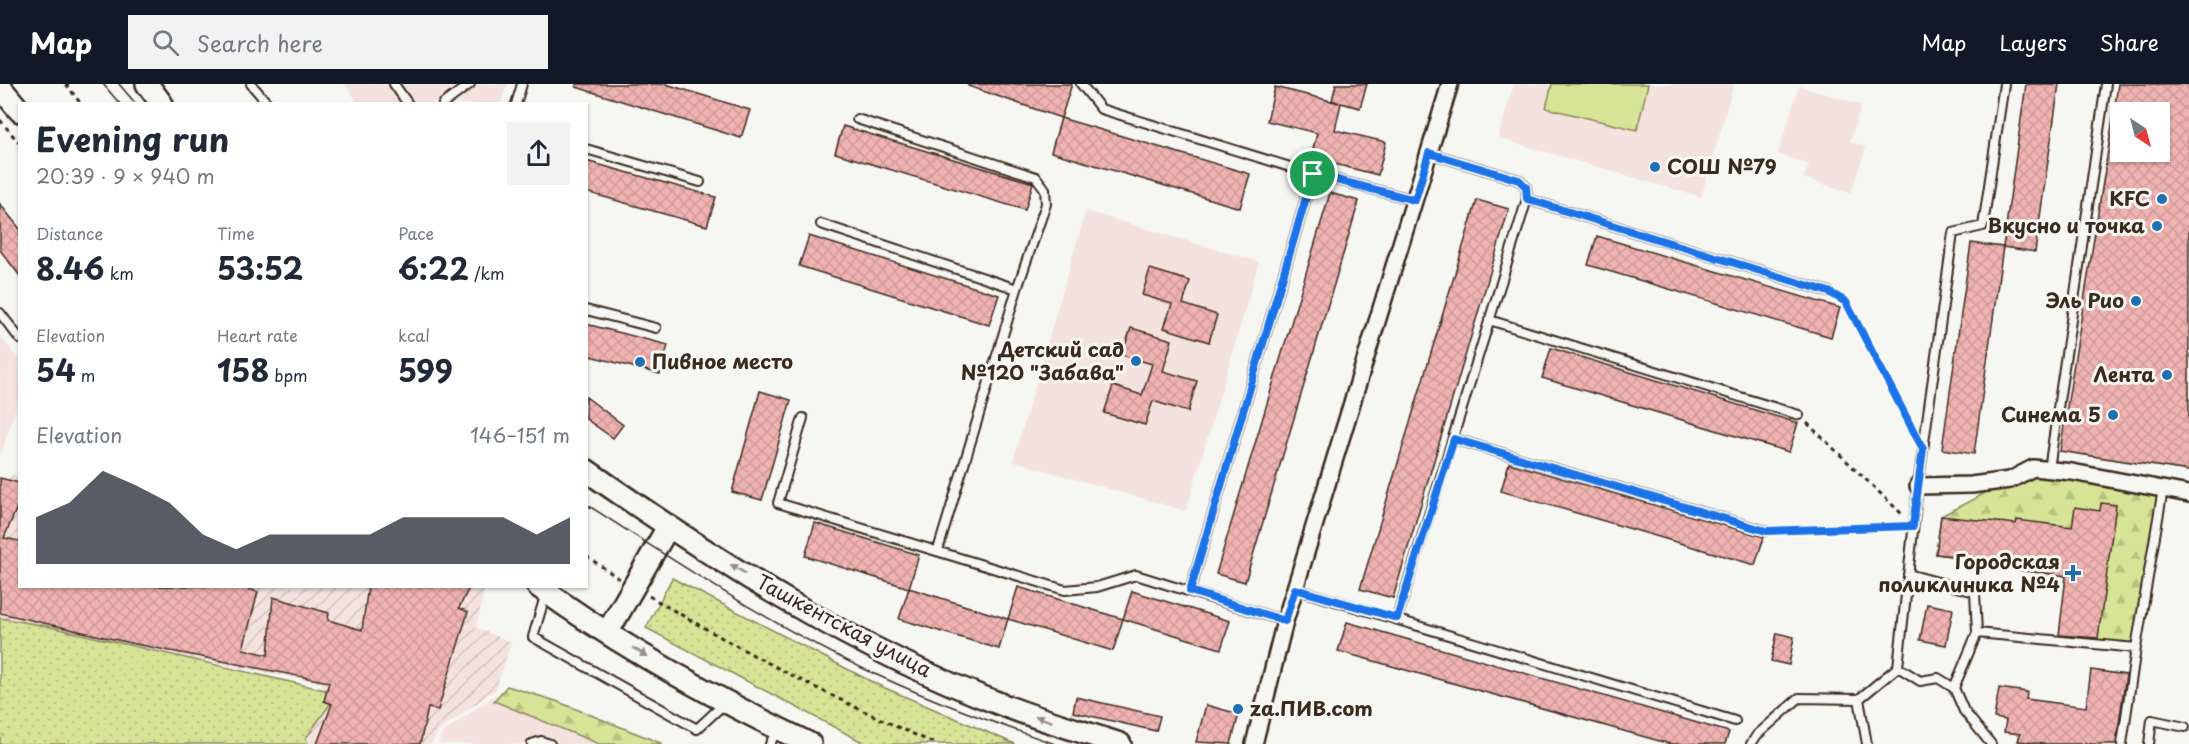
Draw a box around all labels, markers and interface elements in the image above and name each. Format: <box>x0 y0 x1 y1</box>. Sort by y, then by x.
search box <box>128 15 548 69</box>
text: Map <box>30 21 92 64</box>
icon: search <box>149 26 182 59</box>
text: Search here <box>197 26 323 59</box>
text: Map <box>1922 26 1966 58</box>
text: Layers <box>1999 26 2067 58</box>
text: Share <box>2100 26 2159 58</box>
north arrow <box>2110 102 2170 162</box>
map controls <box>2110 102 2170 162</box>
text: Evening run <box>36 113 229 163</box>
button: share <box>507 122 570 185</box>
pin <box>1287 148 1338 199</box>
place label: СОШ №79 <box>1667 151 1777 181</box>
icon: arrive <box>1296 157 1329 190</box>
marker: СОШ №79 <box>1648 160 1662 174</box>
text: 20:39 · 9 × 940 m <box>36 161 215 191</box>
place label: KFC <box>2109 183 2150 213</box>
marker: KFC <box>2155 192 2169 206</box>
place label: Вкусно и точка <box>1987 210 2145 240</box>
marker: Вкусно и точка <box>2150 219 2164 233</box>
text: Distance <box>36 221 103 245</box>
text: Time <box>217 221 255 245</box>
text: Pace <box>398 221 434 245</box>
text: 8.46 <box>36 245 104 290</box>
text: 53:52 <box>217 245 303 290</box>
text: 6:22 <box>398 245 469 290</box>
text: km <box>104 261 134 285</box>
text: /km <box>469 261 505 285</box>
place label: Эль Рио <box>2046 285 2124 315</box>
marker: Эль Рио <box>2129 294 2143 308</box>
text: Elevation <box>36 323 105 347</box>
text: Heart rate <box>217 323 298 347</box>
text: kcal <box>398 323 430 347</box>
place label: Детский сад №120 "Забава" <box>961 334 1124 387</box>
place label: Пивное место <box>652 346 793 376</box>
text: 54 <box>36 347 76 392</box>
text: 158 <box>217 347 269 392</box>
text: 599 <box>398 347 453 392</box>
marker: Детский сад №120 "Забава" <box>1129 354 1143 368</box>
marker: Пивное место <box>633 355 647 369</box>
place label: Лента <box>2094 359 2155 389</box>
text: m <box>76 363 95 387</box>
text: bpm <box>269 363 308 387</box>
marker: Лента <box>2160 368 2174 382</box>
place label: Синема 5 <box>2001 399 2101 429</box>
marker: Синема 5 <box>2106 408 2120 422</box>
text: Elevation <box>36 420 122 450</box>
text: 146–151 m <box>470 420 570 450</box>
place label: Городская поликлиника №4 <box>1878 546 2060 599</box>
one-way arrow <box>729 564 746 574</box>
marker: Городская поликлиника №4 <box>2064 564 2082 582</box>
street label: Ташкентская улица <box>751 566 938 684</box>
one-way arrow <box>632 647 648 658</box>
place label: za.ПИВ.com <box>1250 693 1373 723</box>
marker: za.ПИВ.com <box>1231 702 1245 716</box>
one-way arrow <box>1035 714 1053 723</box>

